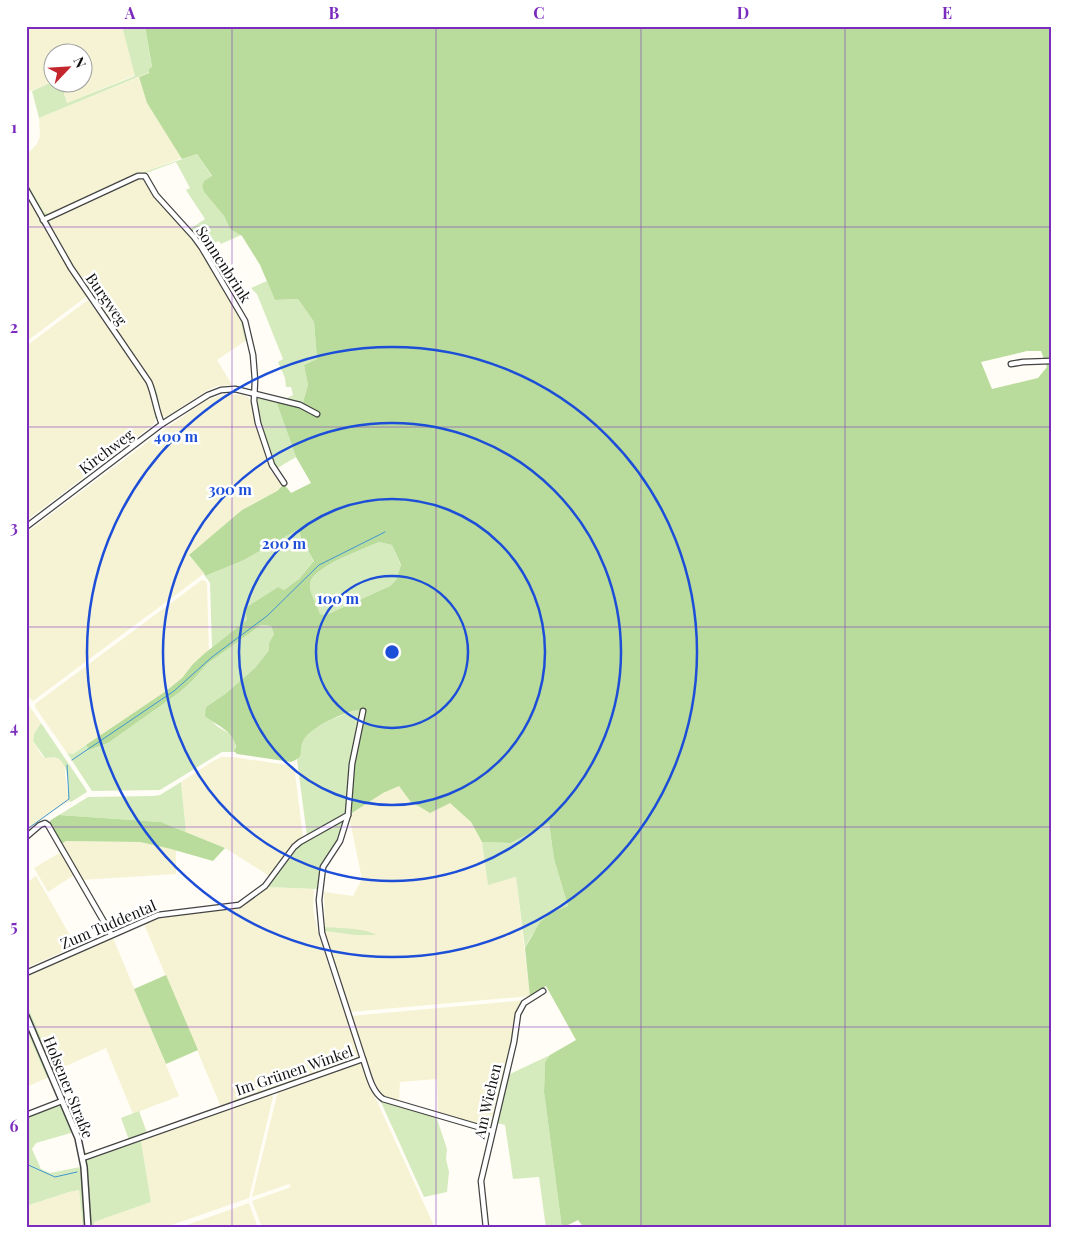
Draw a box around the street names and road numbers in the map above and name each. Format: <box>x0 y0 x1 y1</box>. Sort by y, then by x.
street label: Sonnenbrink <box>192 222 257 307</box>
street label: Burgweg <box>82 269 132 329</box>
street label: Kirchweg <box>75 424 137 478</box>
street label: Zum Tuddental <box>57 895 159 953</box>
street label: Holsener Straße <box>39 1033 99 1141</box>
street label: Im Grünen Winkel <box>233 1041 355 1099</box>
street label: Am Wiehen <box>468 1061 505 1142</box>

